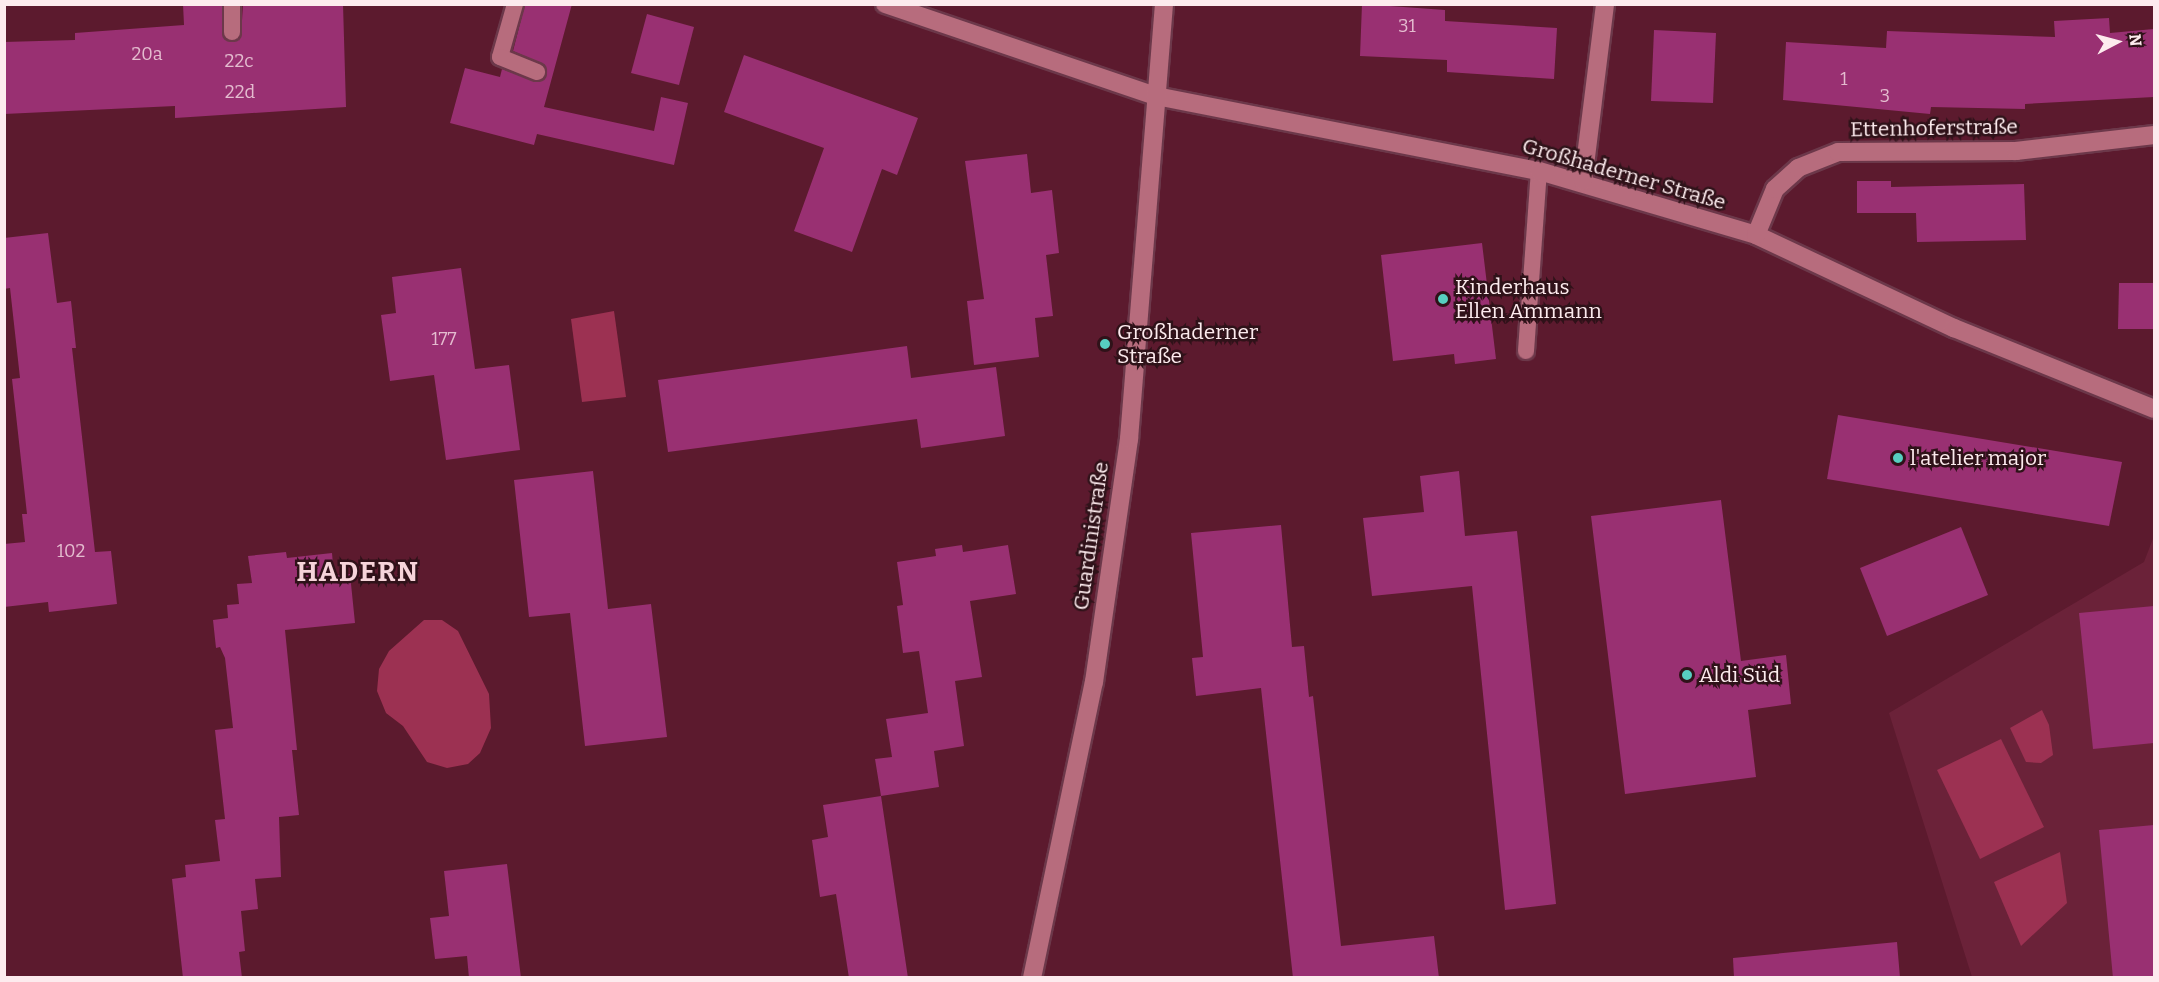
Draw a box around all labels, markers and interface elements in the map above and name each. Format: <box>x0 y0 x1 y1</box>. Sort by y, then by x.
north arrow <box>2087 12 2147 72</box>
house number: 31 <box>1398 15 1416 37</box>
text: N <box>2125 33 2145 47</box>
house number: 20a <box>131 43 163 65</box>
house number: 22c <box>225 50 253 72</box>
house number: 1 <box>1840 68 1848 90</box>
house number: 22d <box>225 81 255 103</box>
house number: 3 <box>1880 85 1890 107</box>
street label: Ettenhoferstraße <box>1850 114 2018 142</box>
street label: Großhaderner Straße <box>1519 133 1729 215</box>
place label: Kinderhaus Ellen Ammann <box>1455 274 1602 324</box>
marker: Kinderhaus Ellen Ammann <box>1436 292 1450 306</box>
place label: Großhaderner Straße <box>1117 319 1258 369</box>
house number: 177 <box>431 328 457 350</box>
marker: Großhaderner Straße <box>1098 337 1112 351</box>
place label: l'atelier major <box>1910 445 2046 471</box>
marker: l'atelier major <box>1891 451 1905 465</box>
street label: Guardinistraße <box>1068 460 1114 612</box>
house number: 102 <box>57 540 85 562</box>
district label: HADERN <box>297 557 419 589</box>
place label: Aldi Süd <box>1699 662 1780 688</box>
marker: Aldi Süd <box>1680 668 1694 682</box>

